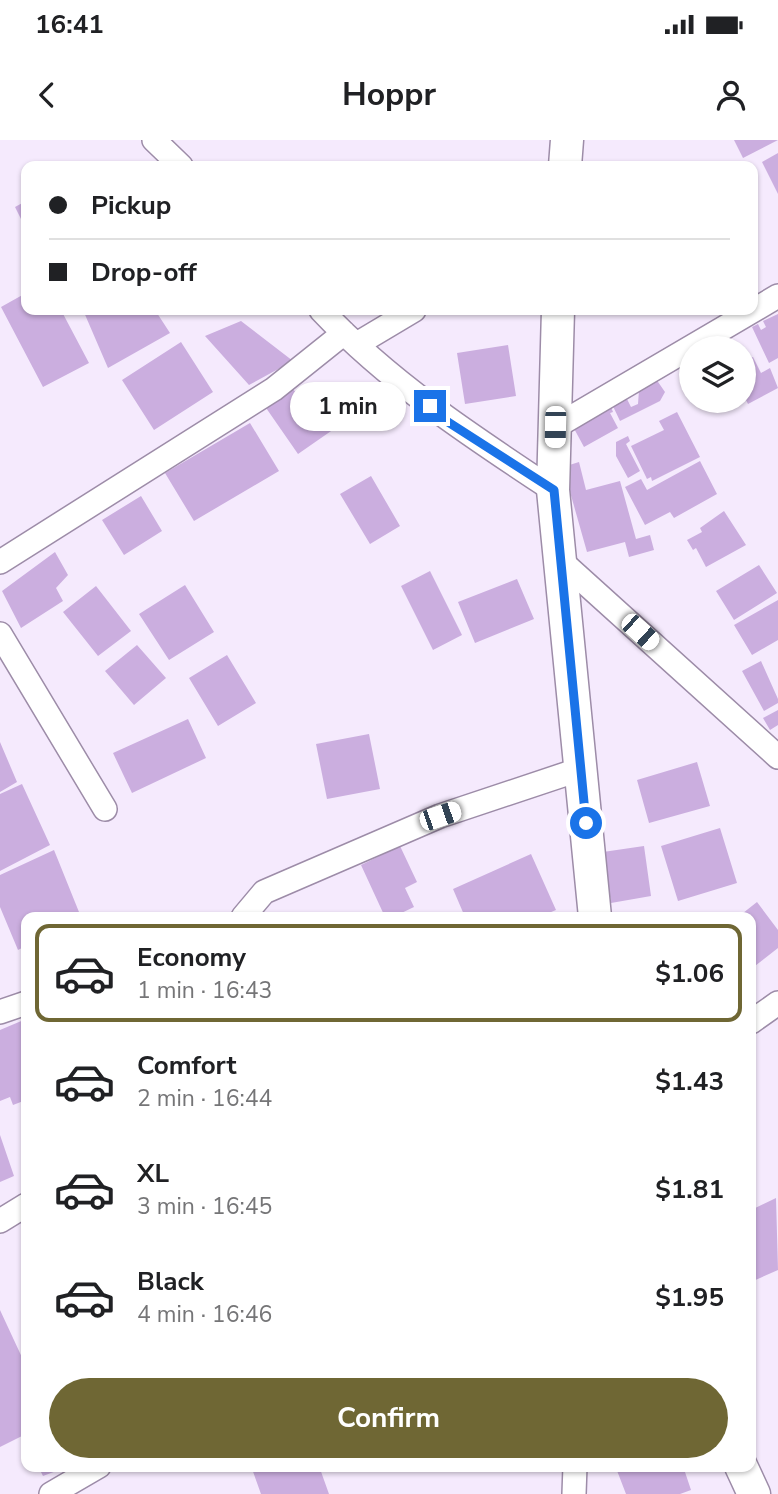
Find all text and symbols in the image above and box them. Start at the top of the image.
text: 16:41 [35,7,104,42]
text: Hoppr [342,73,436,116]
icon: back [28,76,66,114]
icon: person [712,76,750,114]
text: Pickup [91,188,171,223]
text: Drop-off [91,255,197,290]
map controls [679,336,756,413]
button: layers [679,336,756,413]
callout: 1 min [290,382,406,430]
route end [414,390,446,422]
text: 1 min [318,391,378,422]
car [545,406,566,448]
car [618,610,663,654]
car [417,799,464,833]
route start [570,807,602,839]
text: Economy [137,940,246,975]
icon: car [53,942,116,1005]
text: $1.06 [655,956,724,991]
text: 1 min · 16:43 [137,975,272,1006]
text: Comfort [137,1048,237,1083]
icon: car [53,1050,116,1113]
text: $1.43 [655,1064,724,1099]
text: 2 min · 16:44 [137,1083,272,1114]
text: XL [137,1156,169,1191]
icon: car [53,1158,116,1221]
text: $1.81 [655,1172,724,1207]
text: 3 min · 16:45 [137,1191,272,1222]
text: Black [137,1264,204,1299]
icon: car [53,1266,116,1329]
text: $1.95 [655,1280,724,1315]
text: 4 min · 16:46 [137,1299,272,1330]
button: Confirm [49,1378,728,1458]

